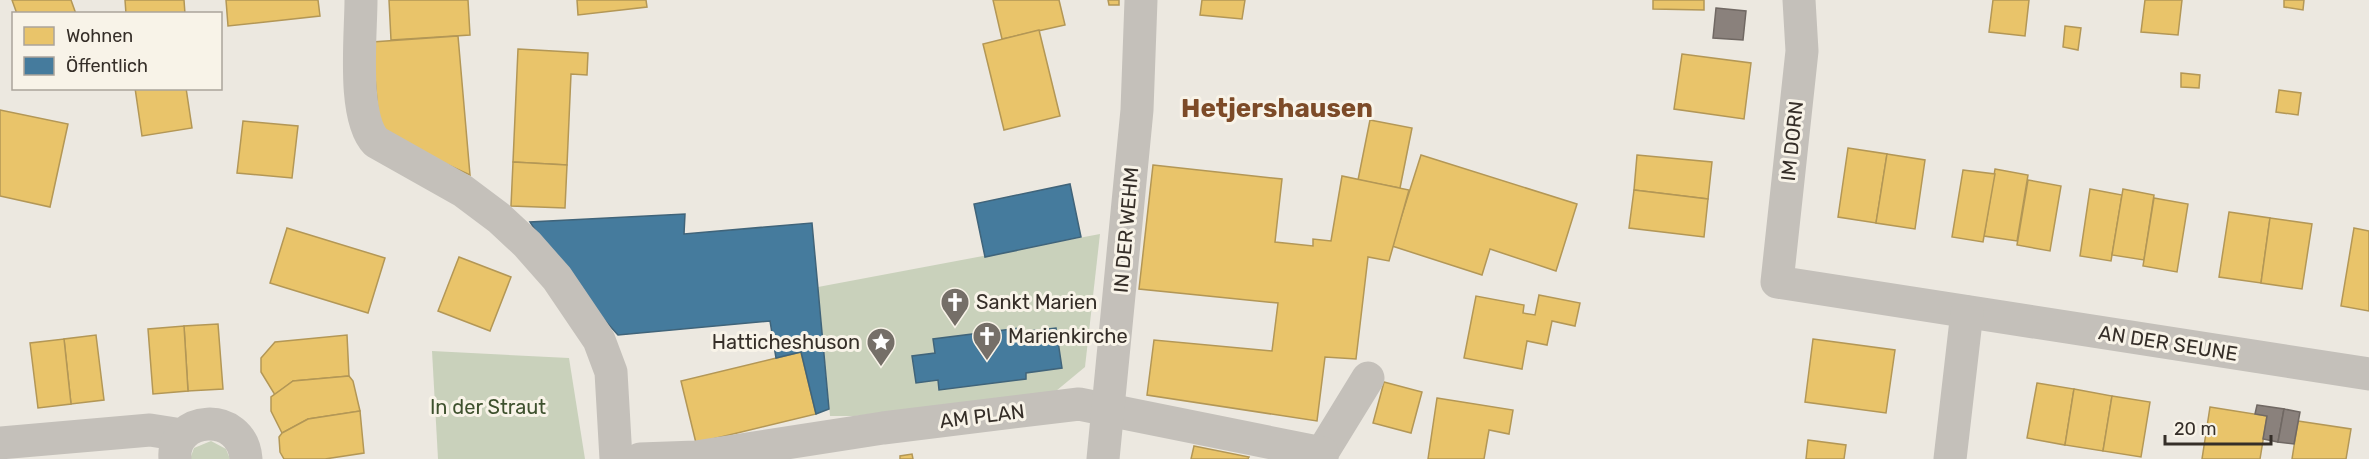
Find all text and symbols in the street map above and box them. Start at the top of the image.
legend [12,12,222,90]
text: Wohnen [66,25,133,47]
text: Öffentlich [66,55,148,77]
district label: Hetjershausen [1181,93,1373,124]
street label: IM DORN [1776,100,1808,182]
street label: IN DER WEHM [1109,166,1143,294]
church icon: Sankt Marien [939,286,971,328]
place label: Sankt Marien [976,290,1097,314]
church icon: Marienkirche [971,320,1003,362]
street label: AN DER SEUNE [2097,320,2239,366]
place label: Marienkirche [1008,324,1128,348]
place icon: Hatticheshuson [865,326,897,368]
place label: Hatticheshuson [712,330,860,354]
park label: In der Straut [430,395,546,419]
street label: AM PLAN [938,399,1026,433]
scale bar [2165,408,2272,446]
text: 20 m [2174,418,2216,440]

